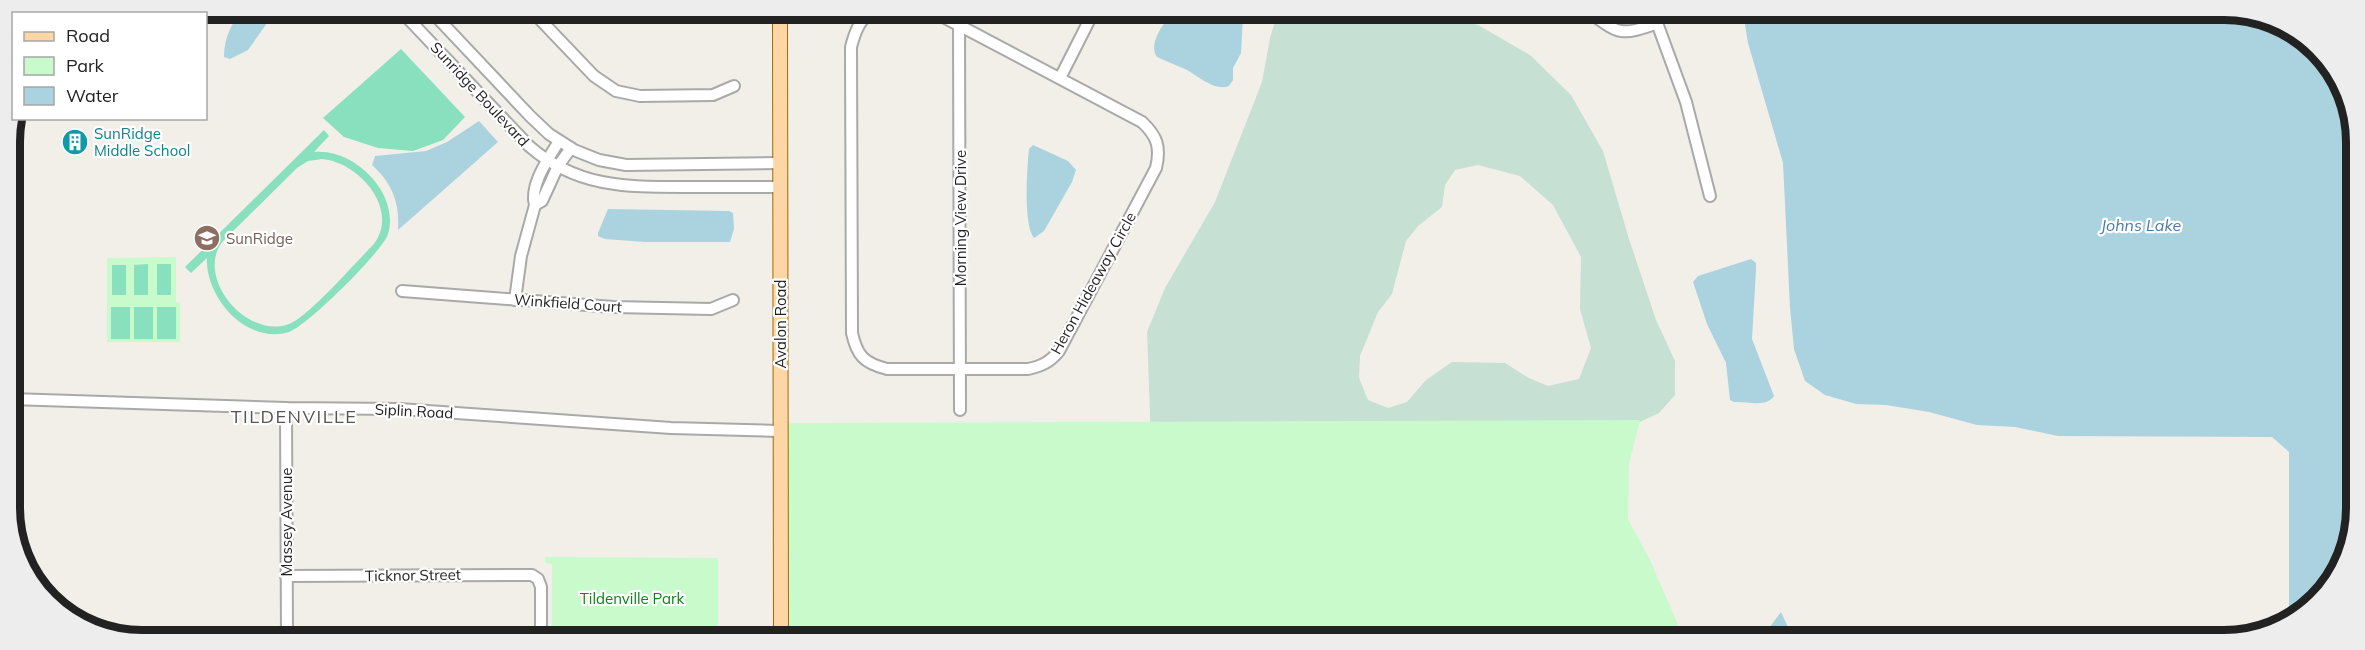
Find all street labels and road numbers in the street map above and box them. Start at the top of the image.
street label: Sunridge Boulevard [427,38,533,150]
street label: Morning View Drive [951,150,970,286]
street label: Heron Hideaway Circle [1046,209,1140,357]
street label: Avalon Road [771,279,790,369]
street label: Winkfield Court [513,290,623,316]
street label: Siplin Road [374,399,454,423]
street label: Massey Avenue [277,468,296,576]
street label: Ticknor Street [365,565,461,585]

